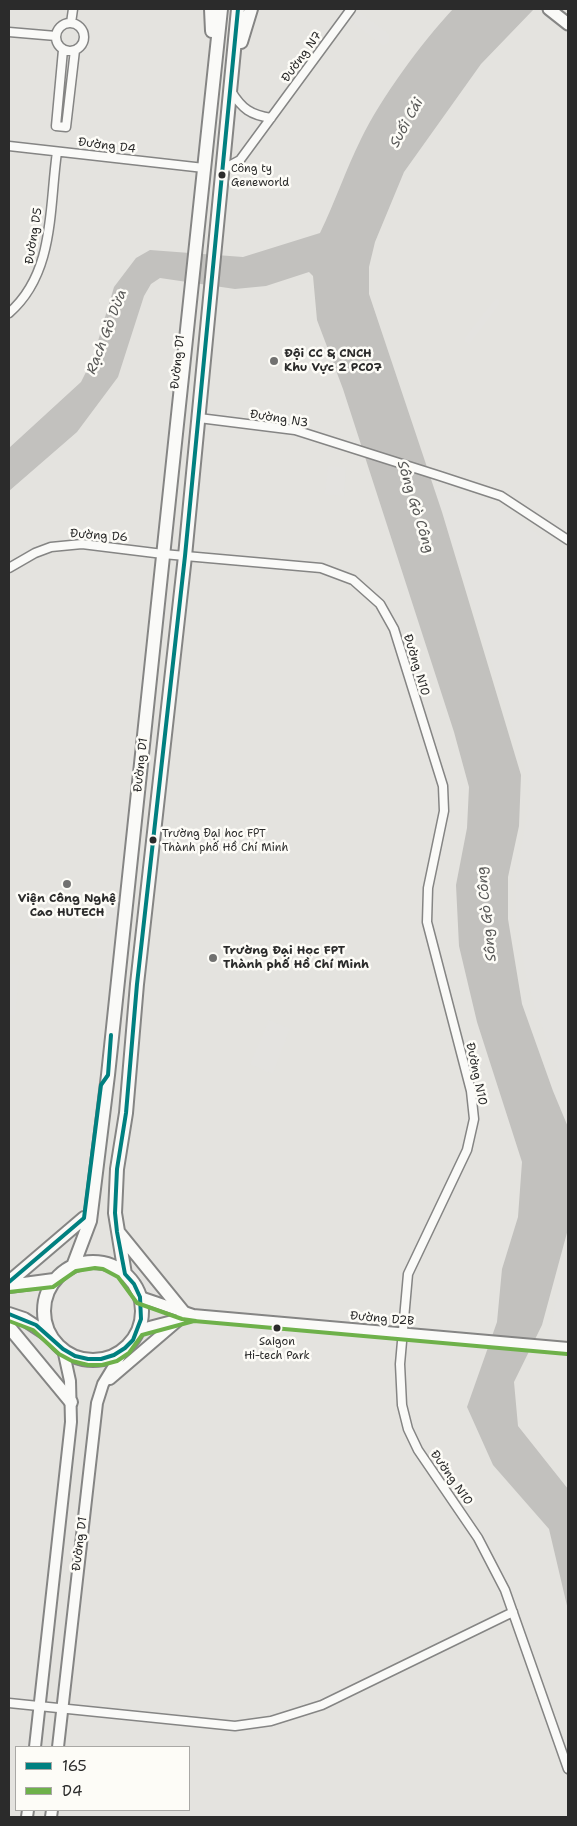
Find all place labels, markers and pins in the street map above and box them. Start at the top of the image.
place label: Công ty Geneworld [231,162,289,188]
marker: Công ty Geneworld [217,170,227,180]
place label: Đội CC & CNCH Khu Vực 2 PC07 [284,347,382,375]
marker: Đội CC & CNCH Khu Vực 2 PC07 [268,355,280,367]
place label: Trường Đại học FPT Thành phố Hồ Chí Minh [162,827,288,853]
marker: Trường Đại học FPT Thành phố Hồ Chí Minh [148,835,158,845]
marker: Viện Công Nghệ Cao HUTECH [61,878,73,890]
place label: Viện Công Nghệ Cao HUTECH [18,892,116,920]
place label: Trường Đại Học FPT Thành phố Hồ Chí Minh [223,944,369,972]
marker: Trường Đại Học FPT Thành phố Hồ Chí Minh [207,952,219,964]
marker: Saigon Hi-tech Park [272,1323,282,1333]
place label: Saigon Hi-tech Park [244,1335,310,1361]

